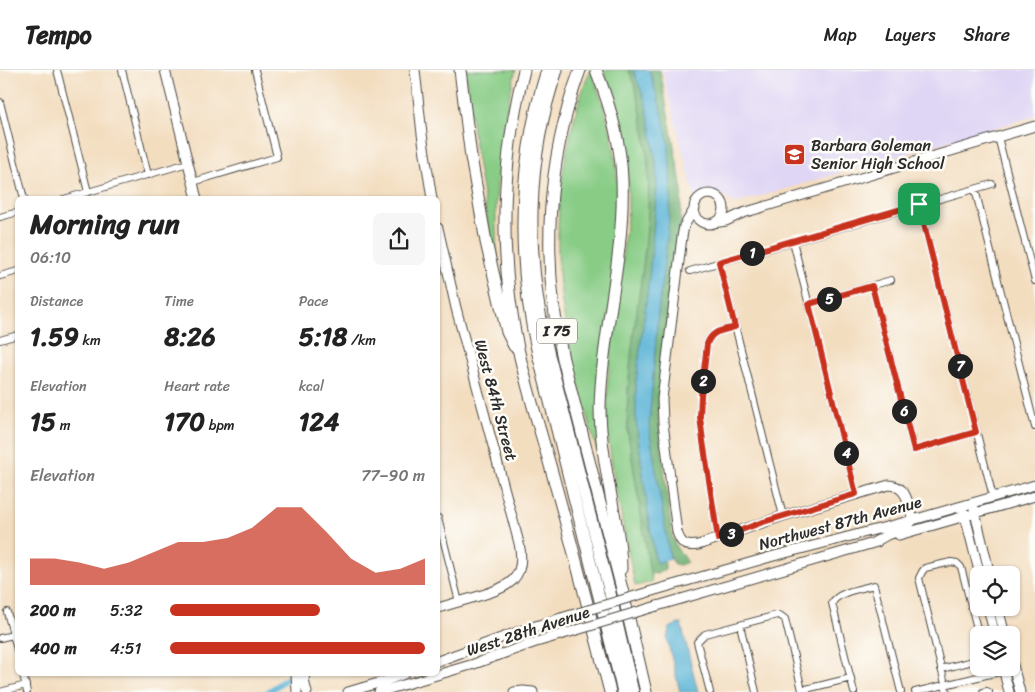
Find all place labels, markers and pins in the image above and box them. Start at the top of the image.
place label: Barbara Goleman Senior High School [811,131,945,178]
school or university icon: Barbara Goleman Senior High School [783,142,807,166]
pin [898,183,940,225]
pin: 1 [740,240,764,266]
pin: 5 [816,286,842,312]
pin: 7 [948,354,972,378]
pin: 2 [690,368,716,394]
pin: 6 [892,398,916,424]
pin: 4 [834,440,858,466]
pin: 3 [718,522,744,546]

